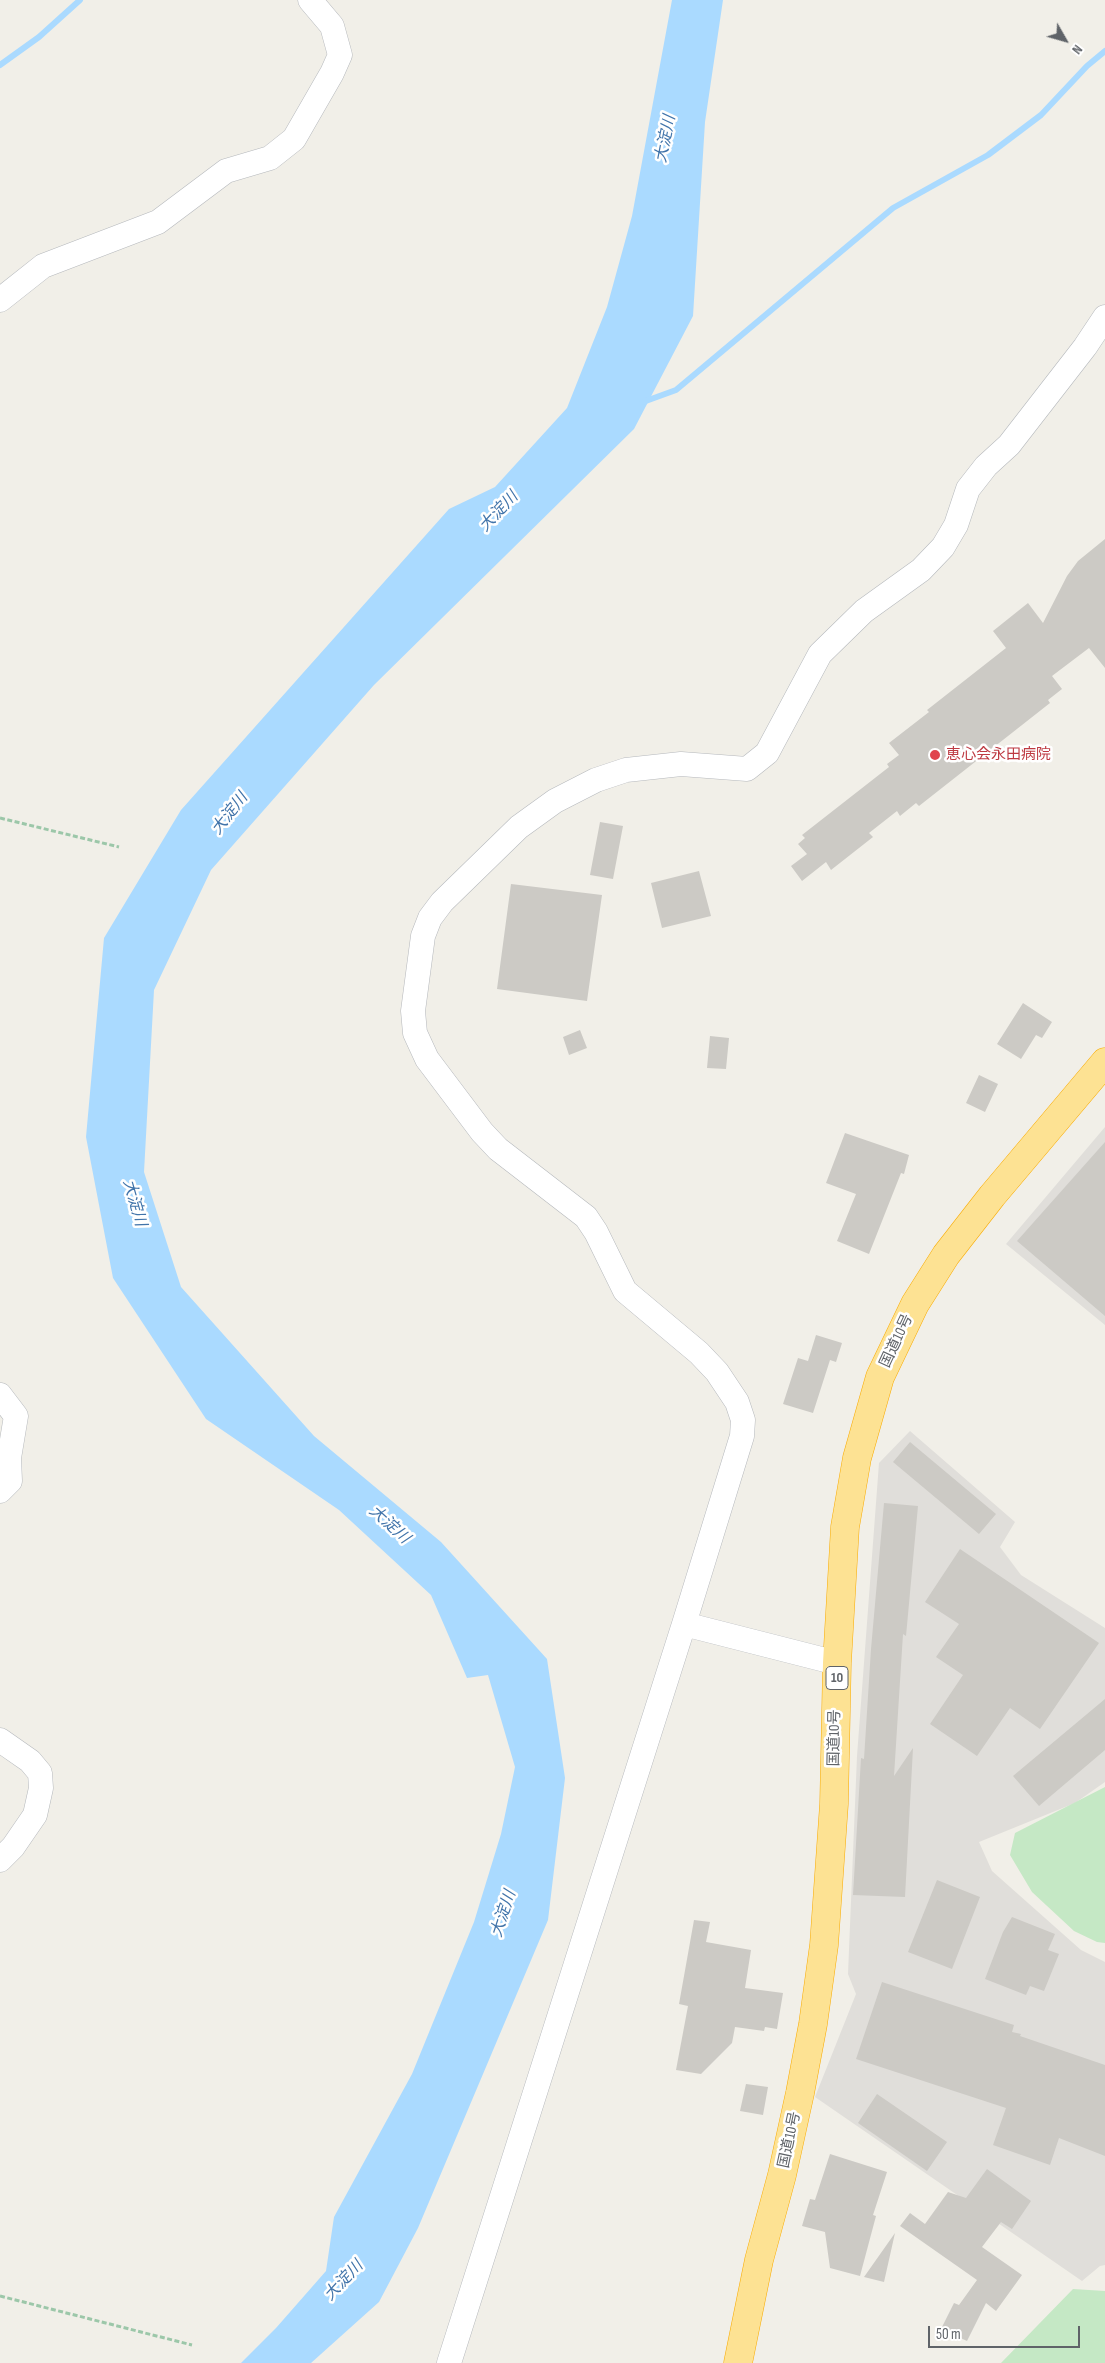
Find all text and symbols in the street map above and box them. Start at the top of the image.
north arrow [1040,15,1090,65]
text: N [1068,41,1086,58]
water label: 大淀川 [652,114,680,164]
water label: 大淀川 [476,488,522,536]
place label: 恵心会永田病院 [946,746,1051,764]
marker: 恵心会永田病院 [928,748,942,762]
water label: 大淀川 [208,789,252,839]
water label: 大淀川 [118,1177,150,1229]
street label: 国道10号 [877,1311,917,1371]
water label: 大淀川 [365,1502,413,1548]
road number: 10 [826,1666,848,1690]
street label: 国道10号 [826,1709,844,1767]
water label: 大淀川 [487,1888,521,1940]
street label: 国道10号 [775,2110,805,2170]
water label: 大淀川 [321,2257,367,2305]
scale bar [930,2316,1082,2348]
text: 50 m [936,2325,961,2344]

